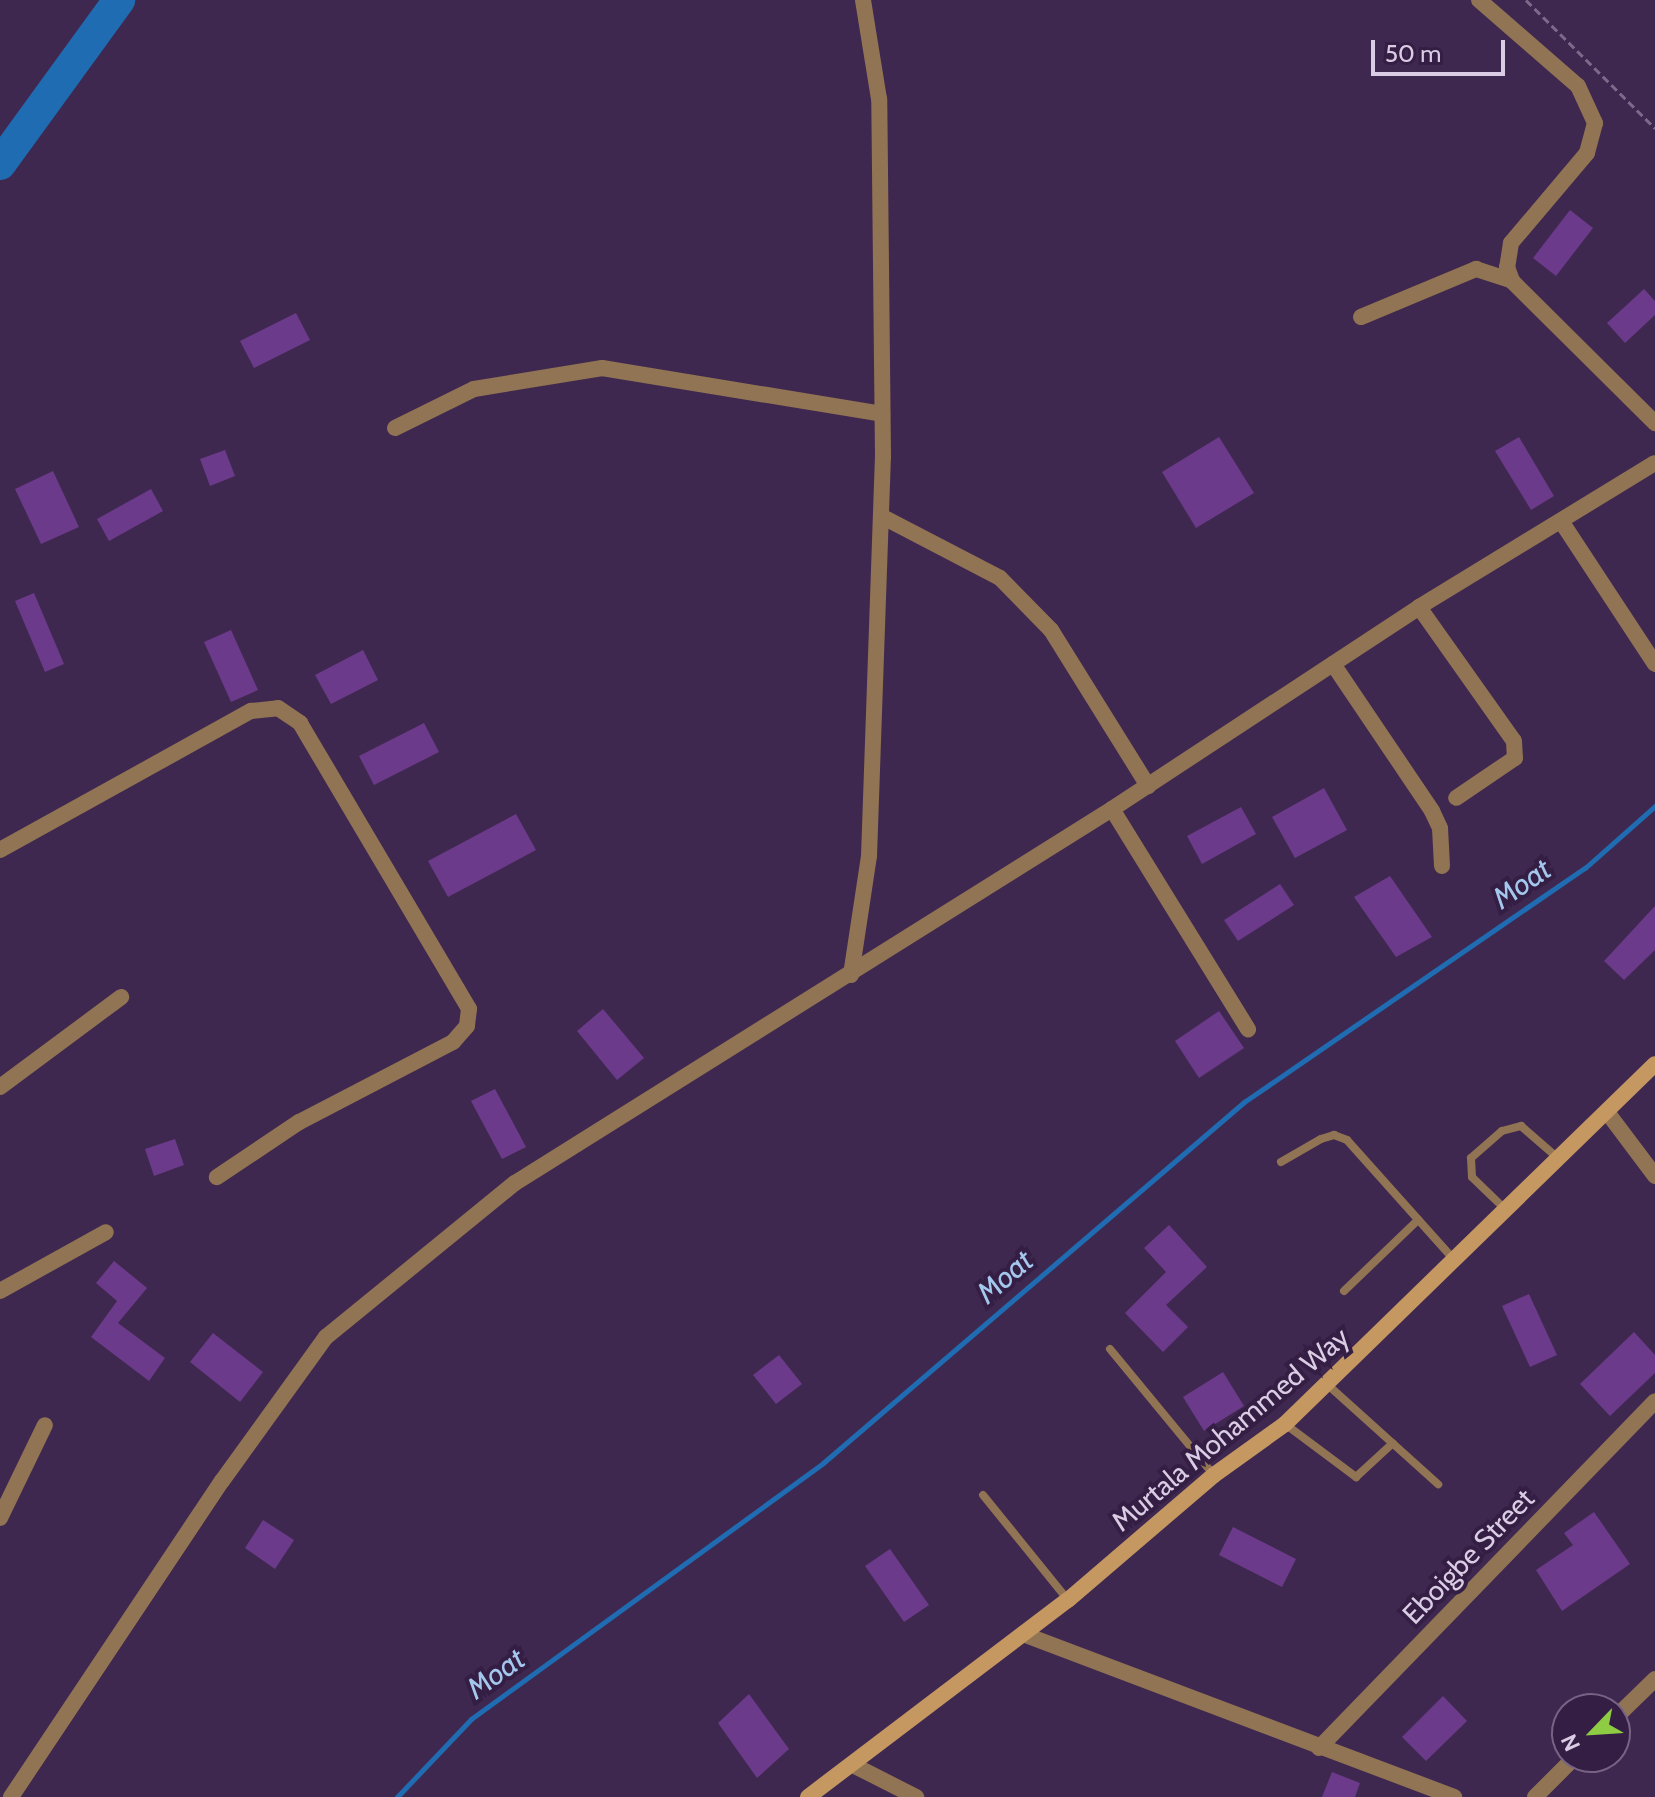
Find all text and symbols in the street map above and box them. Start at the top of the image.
scale bar [1375,24,1509,74]
text: 50 m [1385,39,1441,68]
water label: Moat [1486,851,1558,917]
water label: Moat [969,1243,1041,1311]
street label: Murtala Mohammed Way [1105,1320,1355,1538]
street label: Eboigbe Street [1395,1482,1541,1630]
water label: Moat [460,1641,532,1707]
north arrow [1551,1693,1631,1773]
text: N [1555,1730,1586,1755]

